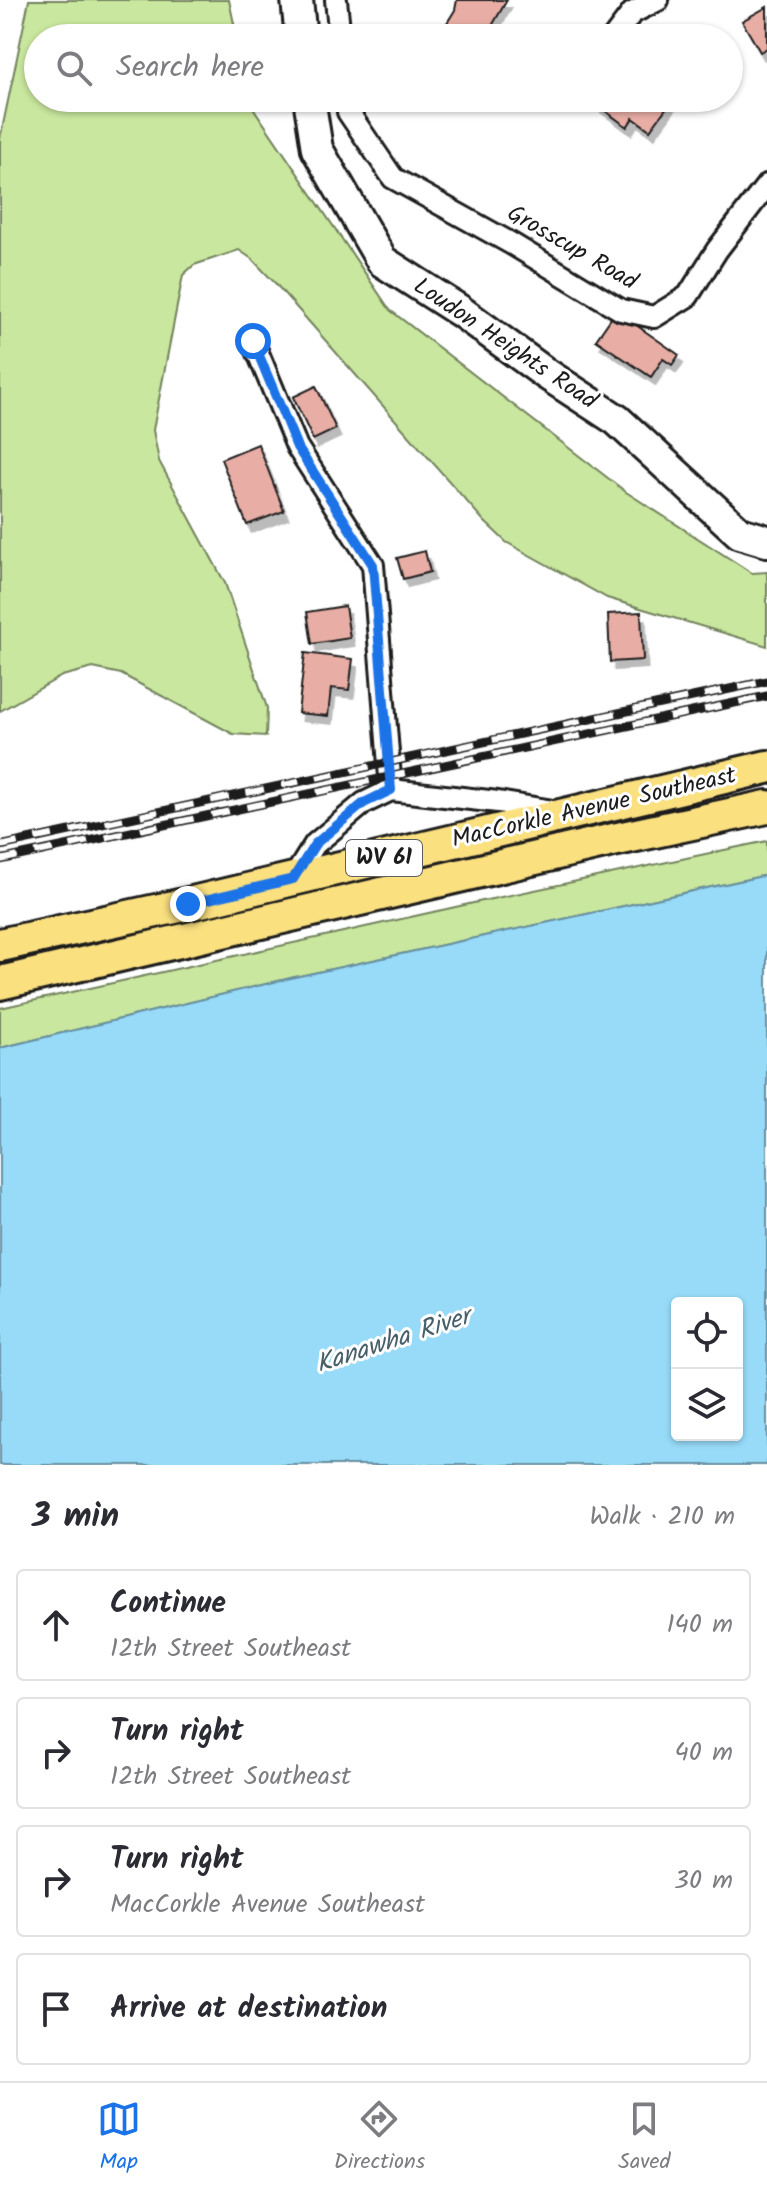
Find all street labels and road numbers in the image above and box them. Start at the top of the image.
street label: Grosscup Road [499,195,646,302]
street label: Loudon Heights Road [405,268,606,421]
street label: MacCorkle Avenue Southeast [448,756,741,860]
road number: WV 61 [346,840,422,876]

